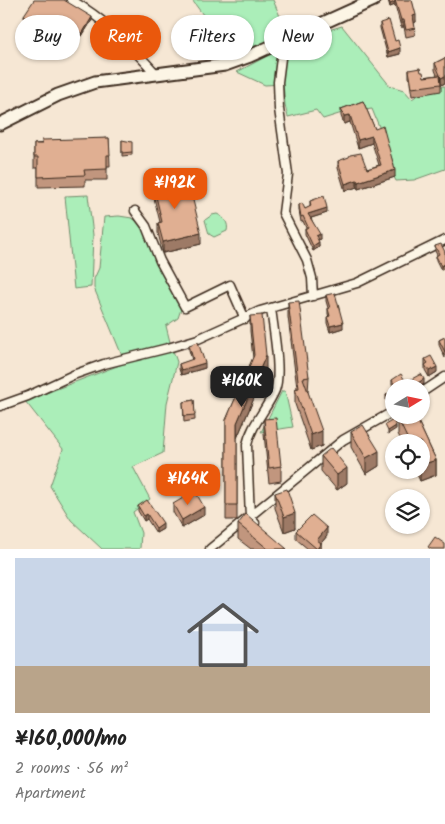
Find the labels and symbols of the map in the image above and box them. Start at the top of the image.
pin: ¥192K [140,168,210,210]
pin: ¥160K [207,366,277,408]
north arrow [385,379,430,424]
pin: ¥164K [153,464,223,506]

